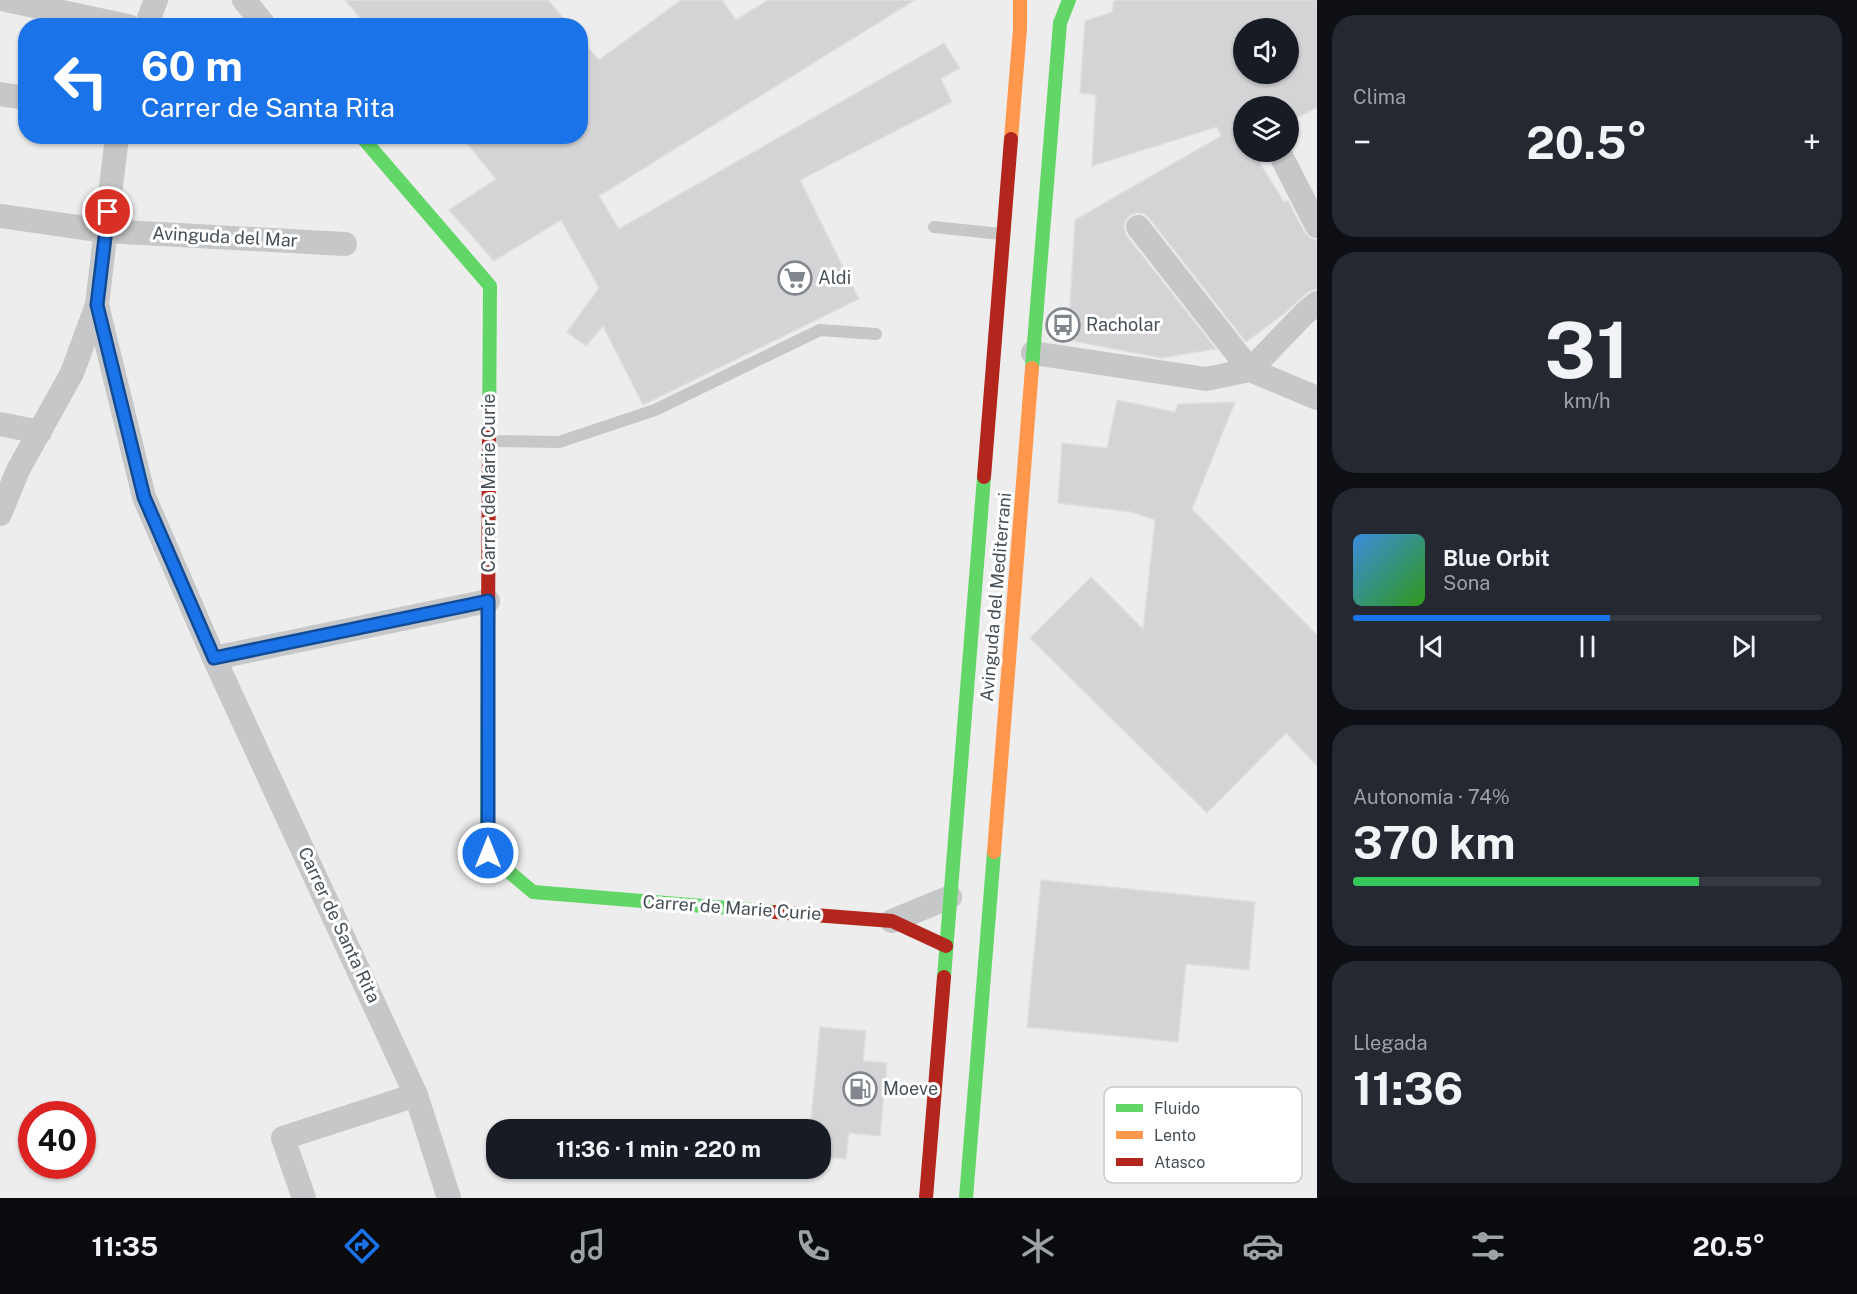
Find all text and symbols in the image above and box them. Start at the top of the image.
map controls [1233,18,1299,162]
button: sound [1233,18,1299,84]
text: 60 m [141,41,243,90]
icon: left [42,42,120,120]
text: Clima [1353,85,1406,109]
text: Carrer de Santa Rita [141,91,395,123]
button: layers [1233,96,1299,162]
text: 20.5° [1526,116,1648,169]
text: − [1353,123,1371,161]
text: + [1803,123,1821,161]
pin [82,186,133,237]
icon: arrive [91,195,124,228]
street label: Avinguda del Mar [152,222,298,251]
supermarket icon: Aldi [777,260,813,296]
place label: Aldi [818,267,851,288]
text: 31 [1544,304,1630,396]
bus stop icon: Racholar [1045,307,1081,343]
place label: Racholar [1086,314,1161,335]
text: km/h [1563,389,1611,413]
street label: Carrer de Marie Curie [478,393,499,573]
street label: Avinguda del Mediterrani [976,492,1015,702]
text: Blue Orbit [1443,545,1550,571]
text: Sona [1443,571,1490,595]
icon: previous [1415,630,1448,663]
icon: pause [1571,630,1604,663]
icon: next [1727,630,1760,663]
text: Autonomía · 74% [1353,785,1510,809]
text: 370 km [1353,816,1515,869]
position arrow [456,821,520,885]
street label: Carrer de Santa Rita [294,844,385,1006]
street label: Carrer de Marie Curie [642,891,822,924]
text: Llegada [1353,1031,1428,1055]
text: 11:36 [1353,1062,1463,1115]
fuel station icon: Moeve [842,1071,878,1107]
place label: Moeve [883,1078,938,1099]
legend [1104,1087,1302,1183]
text: Fluido [1154,1099,1200,1118]
speed limit sign: 40 [18,1101,96,1179]
text: Lento [1154,1126,1196,1145]
text: 11:36 · 1 min · 220 m [556,1136,761,1162]
text: Atasco [1154,1153,1205,1172]
icon: directions [341,1225,383,1267]
icon: music [567,1225,609,1267]
icon: phone [792,1225,834,1267]
icon: climate [1017,1225,1059,1267]
icon: car [1242,1225,1284,1267]
icon: filters [1467,1225,1509,1267]
text: 11:35 [92,1230,158,1262]
text: 20.5° [1692,1230,1765,1262]

